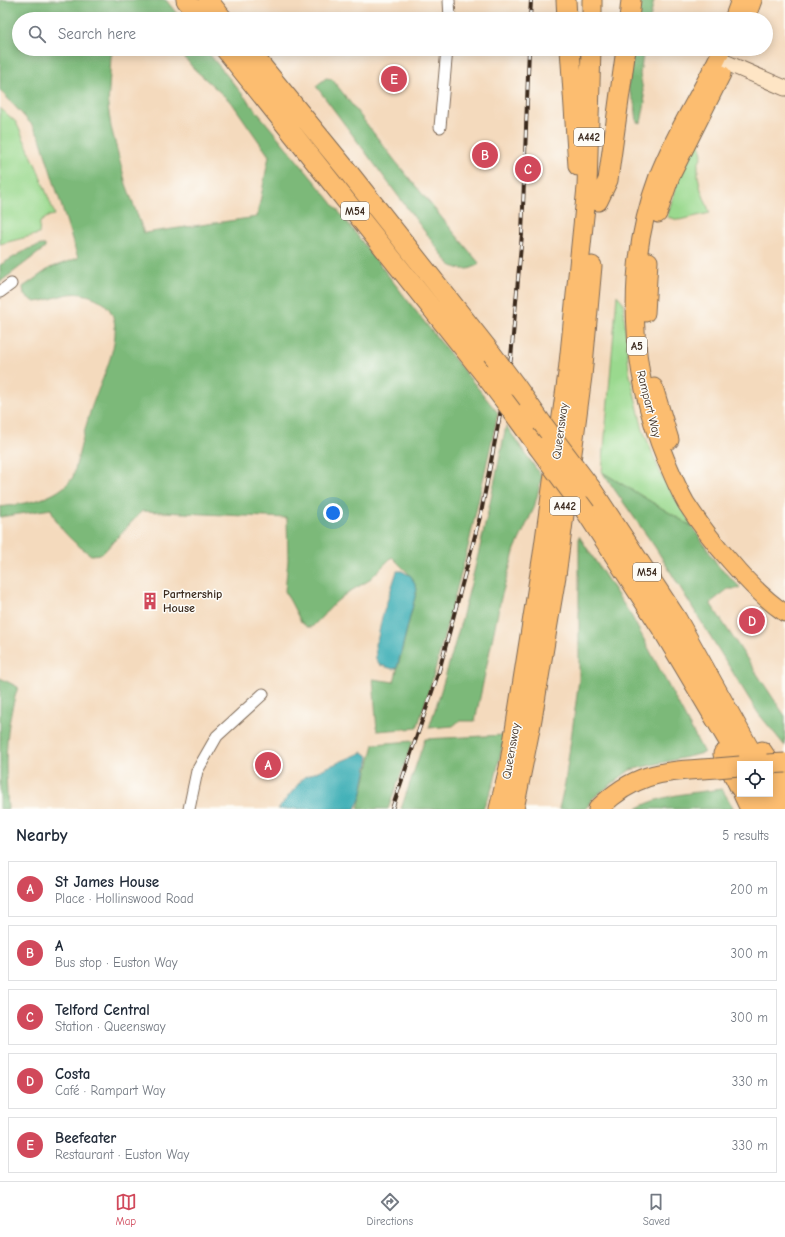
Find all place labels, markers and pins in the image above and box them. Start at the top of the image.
pin: E [381,64,407,94]
pin: B [472,140,498,170]
pin: C [515,154,541,184]
place label: Partnership House [163,587,222,615]
building icon: Partnership House [140,591,160,611]
pin: D [739,606,765,636]
pin: A [255,750,281,780]

